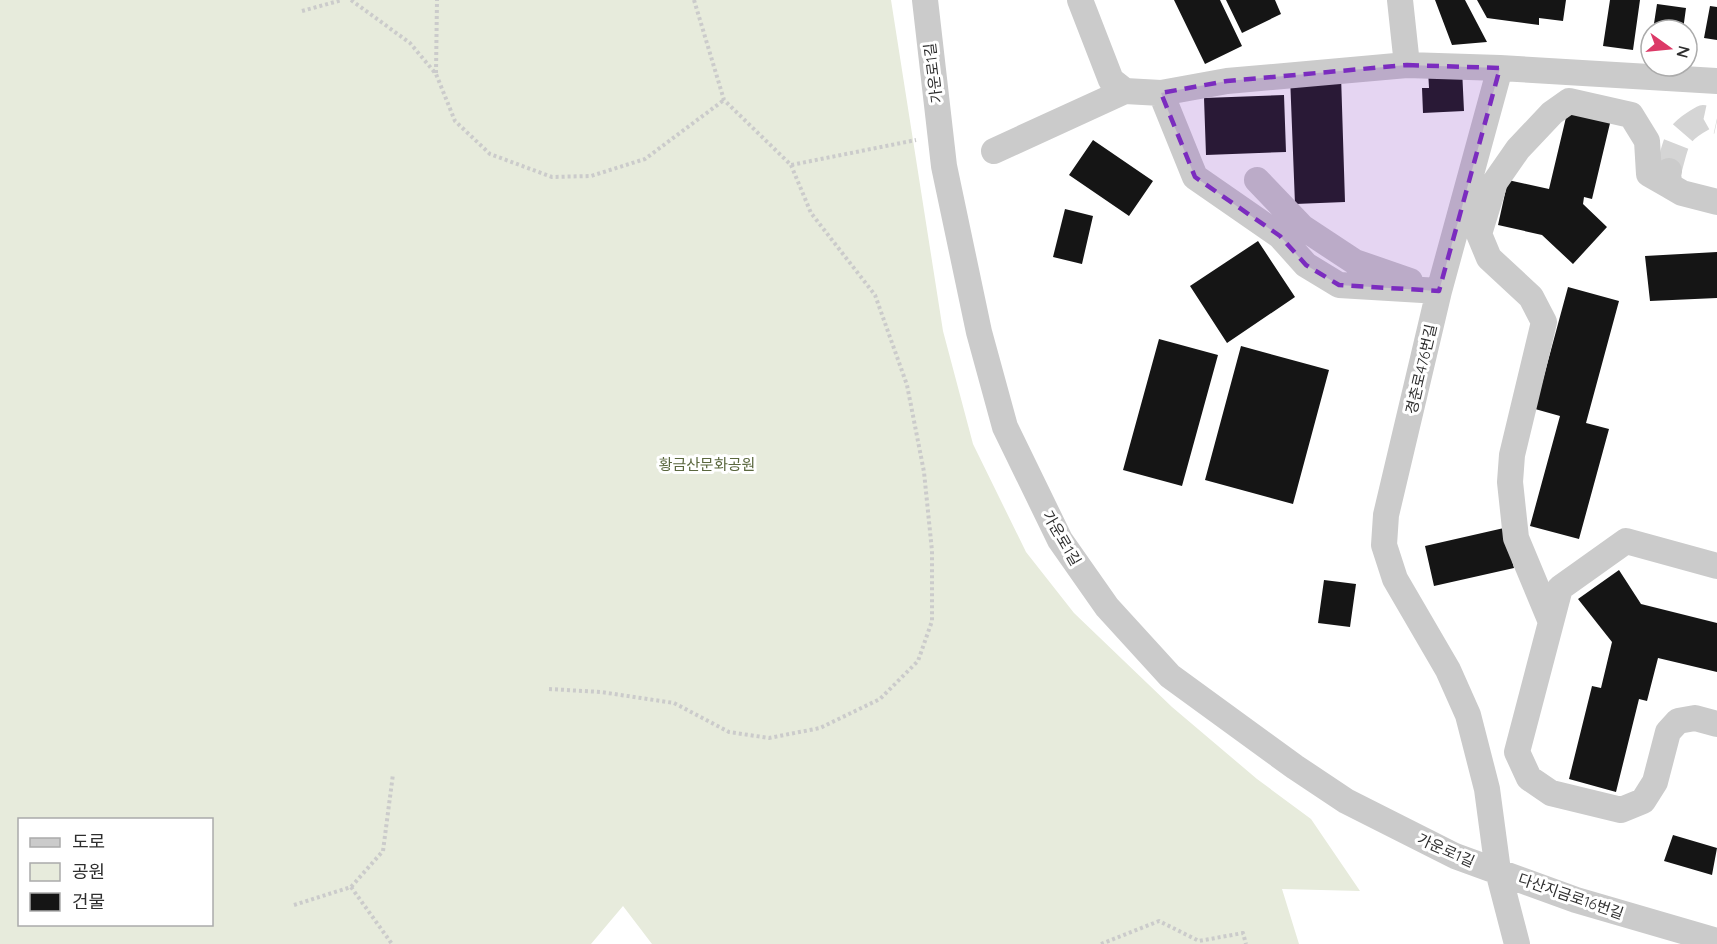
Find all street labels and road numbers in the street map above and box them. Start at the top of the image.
street label: 가운로1길 [920,42,946,104]
street label: 경춘로476번길 [1401,322,1441,416]
street label: 가운로1길 [1039,507,1085,569]
street label: 가운로1길 [1414,829,1478,871]
street label: 다산지금로16번길 [1516,869,1626,923]

